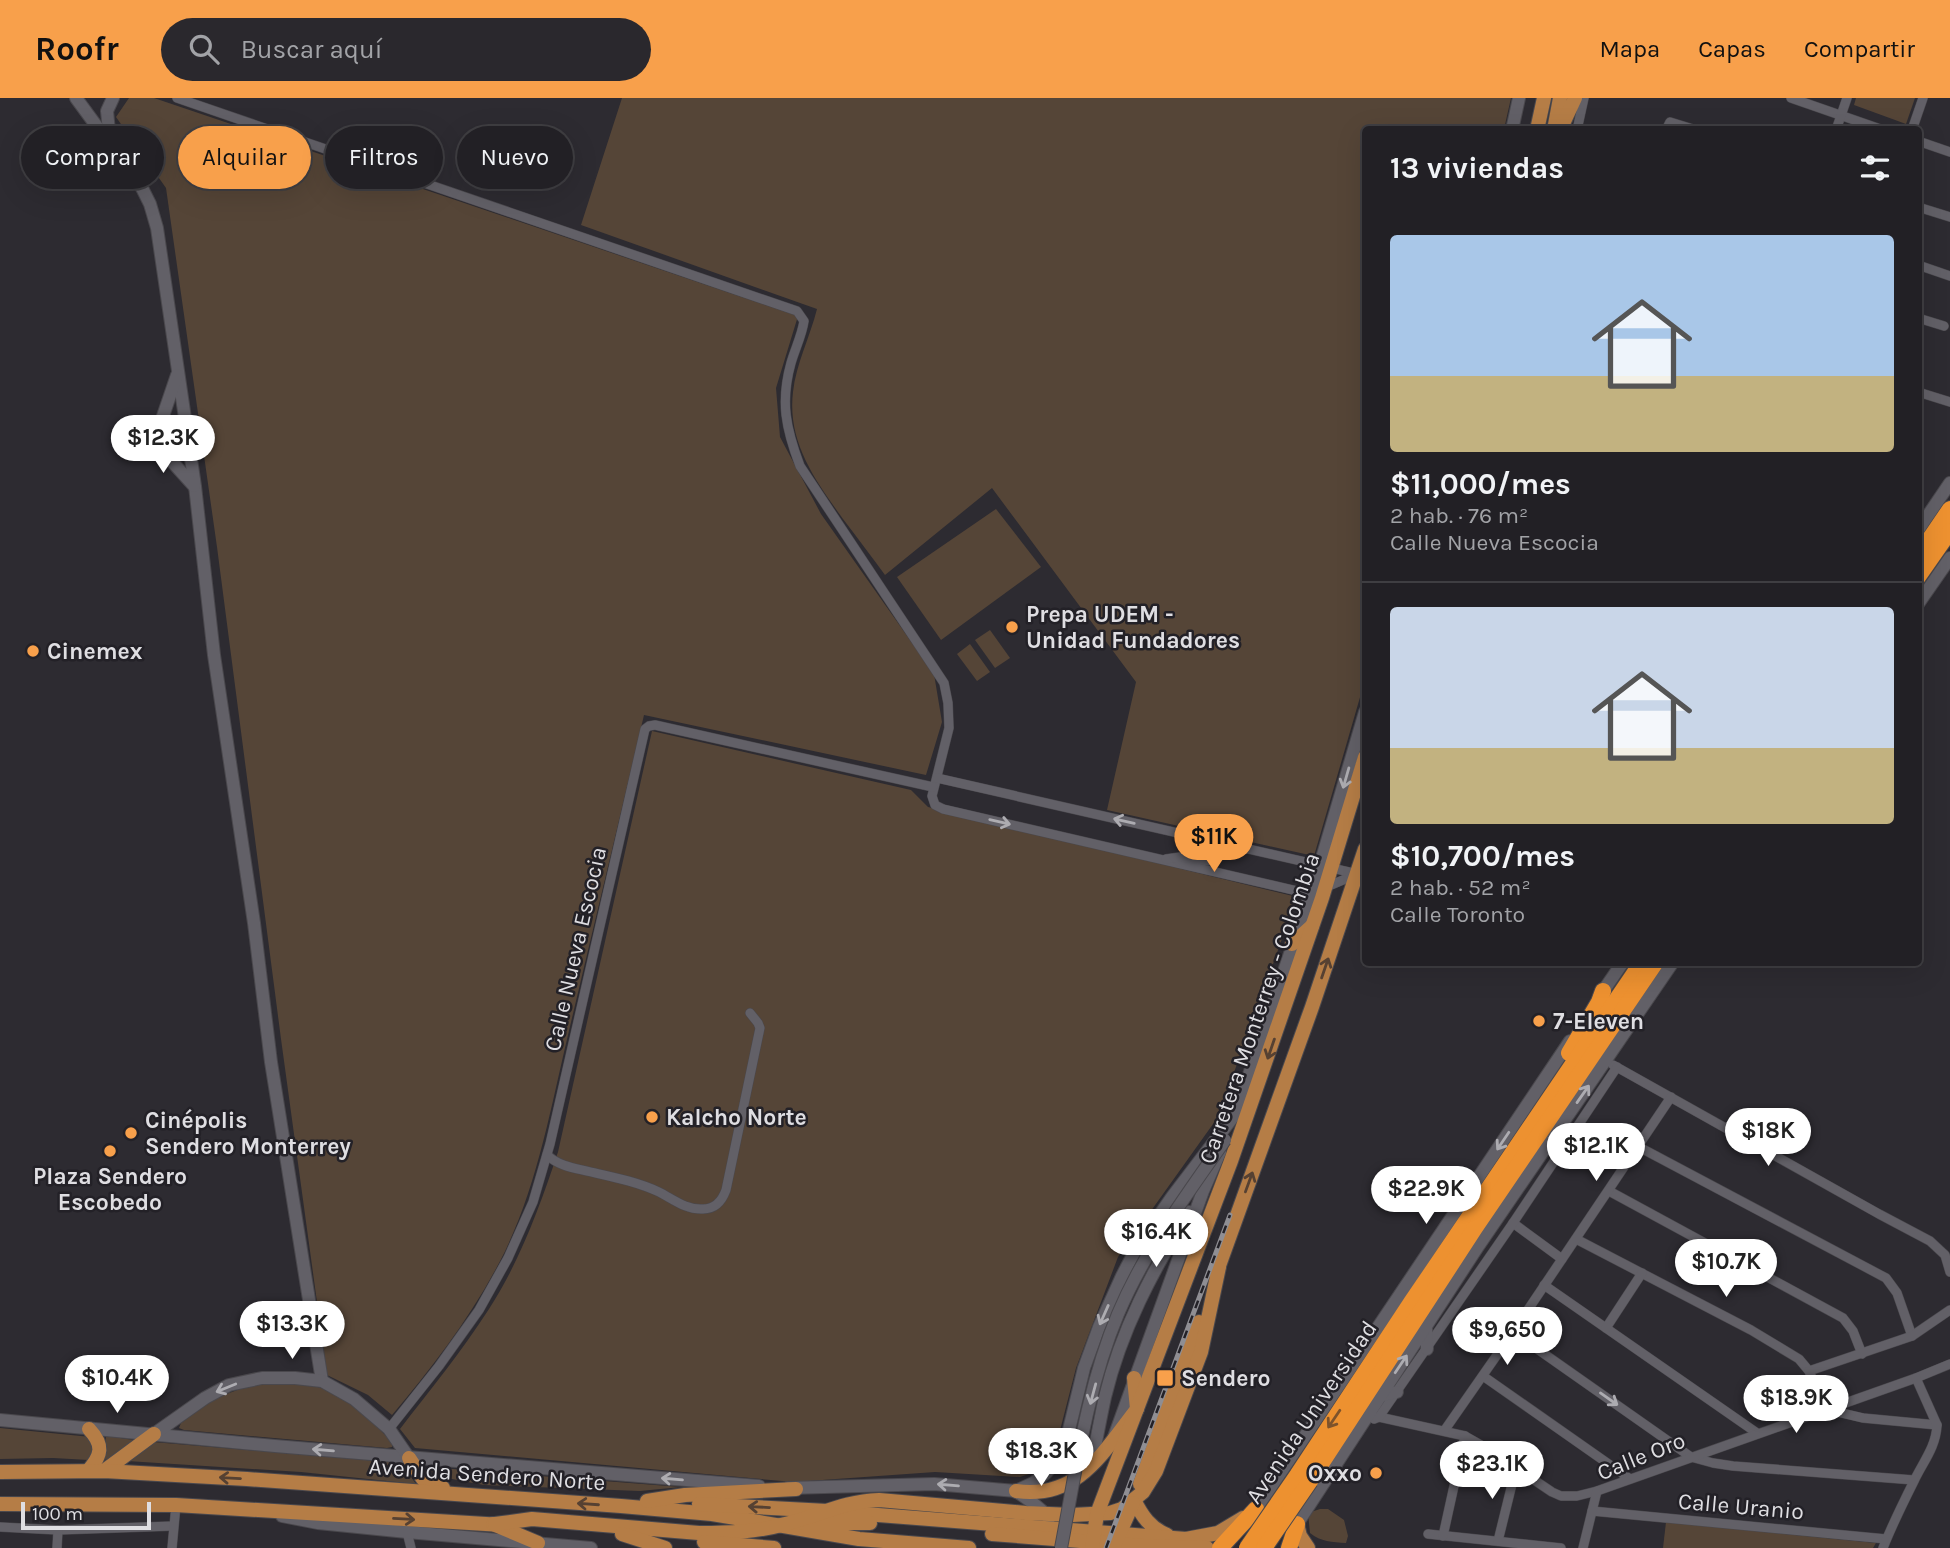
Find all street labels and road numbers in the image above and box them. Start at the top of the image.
street label: Calle Nueva Escocia [539,844,612,1054]
street label: Carretera Monterrey - Colombia [1193,849,1325,1167]
street label: Avenida Universidad [1240,1316,1383,1509]
street label: Calle Oro [1593,1427,1689,1486]
street label: Avenida Sendero Norte [368,1453,606,1496]
street label: Calle Uranio [1677,1488,1805,1525]

